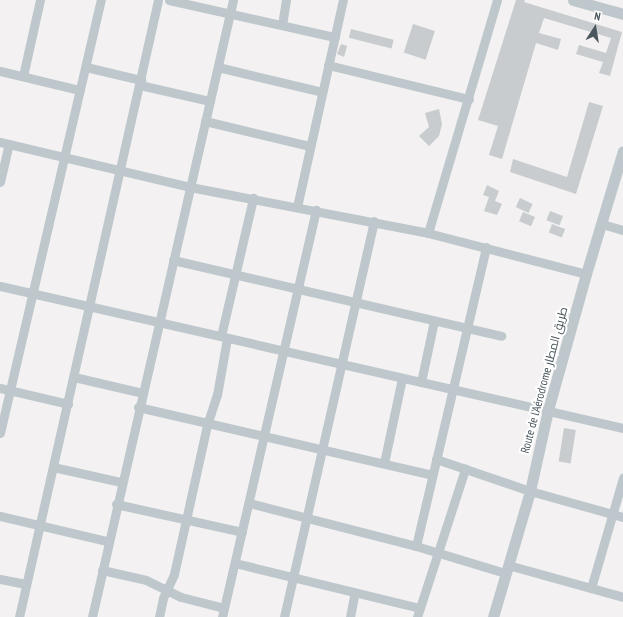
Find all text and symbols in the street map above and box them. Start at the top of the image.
north arrow [575,8,615,48]
text: N [593,9,602,24]
street label: Route de l'Aérodrome طريق المطار [517,305,571,455]

